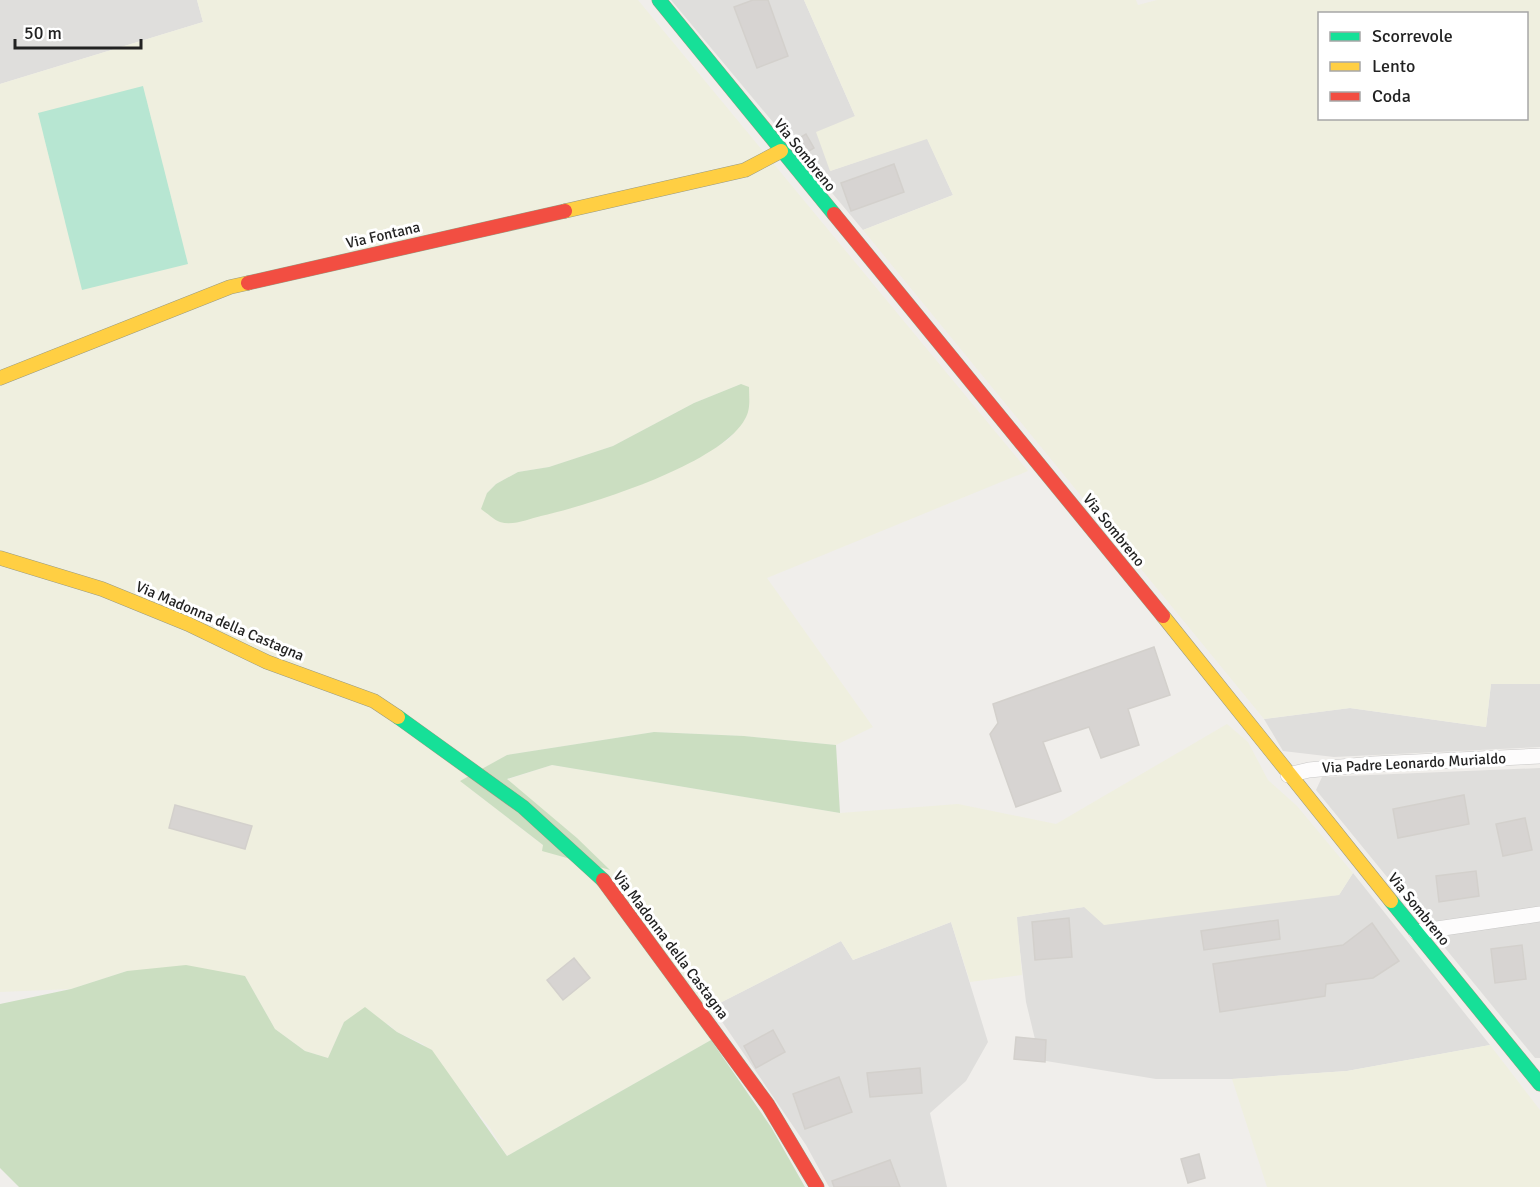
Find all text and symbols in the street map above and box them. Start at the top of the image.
scale bar [15,12,141,50]
legend [1318,12,1528,120]
text: 50 m [24,22,62,44]
text: Scorrevole [1372,25,1453,47]
text: Lento [1372,55,1415,77]
text: Coda [1372,85,1411,107]
street label: Via Sombreno [770,115,840,195]
street label: Via Fontana [344,218,422,252]
street label: Via Sombreno [1079,490,1149,570]
street label: Via Madonna della Castagna [133,577,307,665]
street label: Via Padre Leonardo Murialdo [1322,749,1507,777]
street label: Via Madonna della Castagna [609,867,733,1023]
street label: Via Sombreno [1384,869,1454,949]

